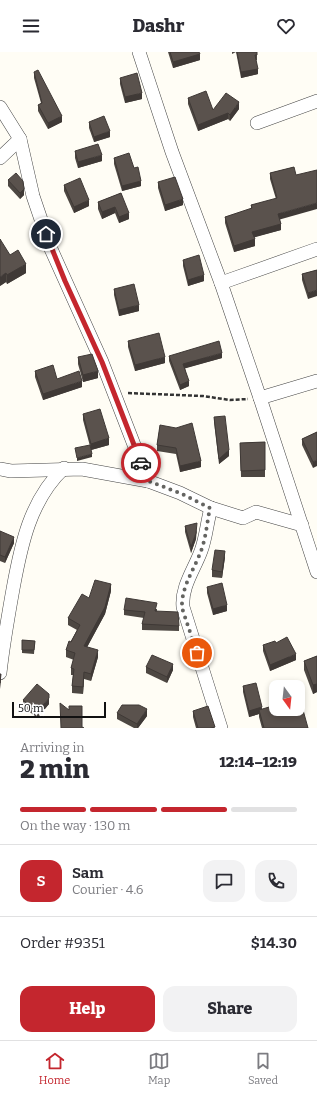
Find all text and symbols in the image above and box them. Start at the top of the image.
icon: menu [20,15,42,37]
text: Dashr [133,15,184,37]
icon: heart [275,15,297,37]
pin [29,217,63,251]
icon: home [35,223,57,245]
courier [121,443,161,483]
icon: car [130,452,152,474]
pin [180,636,214,670]
icon: bag [186,642,208,664]
north arrow [269,680,305,716]
map controls [269,680,305,716]
scale bar [12,700,106,719]
text: 50 m [18,702,44,715]
text: Arriving in [20,740,85,755]
text: 12:14–12:19 [219,753,297,771]
text: 2 min [20,754,90,785]
text: On the way · 130 m [20,818,130,833]
button: chat [203,860,245,902]
button: phone [255,860,297,902]
text: Sam [72,864,104,882]
text: S [36,872,46,890]
text: Courier · 4.6 [72,882,144,897]
text: Order #9351 [20,934,105,952]
text: $14.30 [251,934,297,952]
button: Help [20,986,155,1032]
button: Share [163,986,297,1032]
tab: Home [39,1050,70,1087]
tab: Map [148,1050,170,1087]
tab: Saved [248,1050,278,1087]

